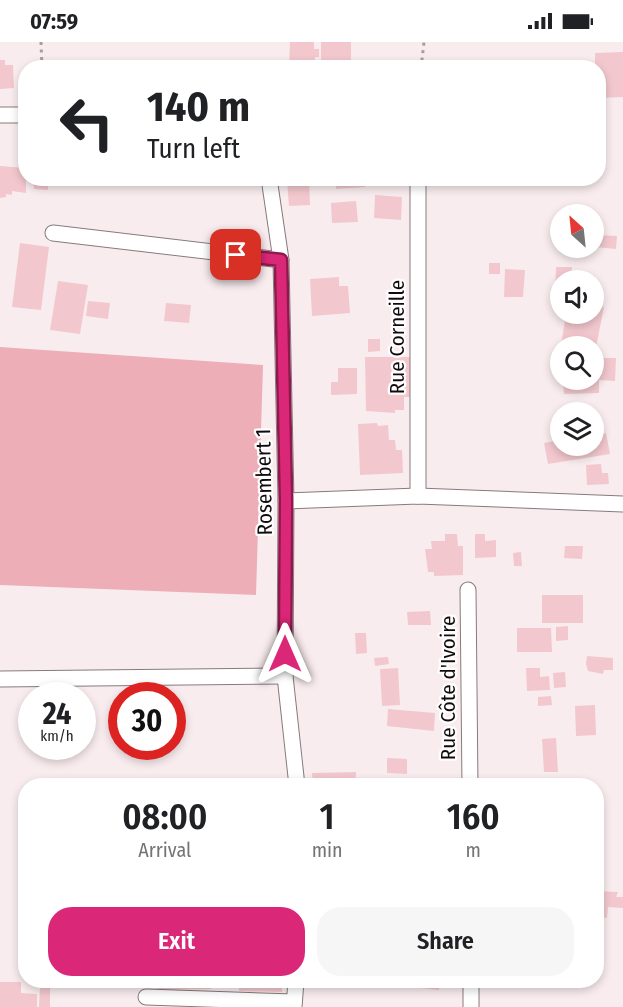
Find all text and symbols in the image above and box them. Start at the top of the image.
text: 07:59 [30,8,78,35]
text: 140 m [147,82,250,132]
icon: left [48,84,126,162]
text: Turn left [147,133,240,165]
north arrow [550,204,604,258]
map controls [550,204,604,456]
pin [210,229,261,280]
icon: arrive [219,238,252,271]
button: sound [550,270,604,324]
street label: Rue Corneille [384,280,410,394]
button: search [550,336,604,390]
button: layers [550,402,604,456]
street label: Rosembert 1 [250,429,278,535]
street label: Rue Côte d'Ivoire [435,616,461,760]
position arrow [253,622,317,686]
speed limit sign: 30 [108,682,186,760]
text: 24 [43,696,71,732]
text: km/h [40,727,74,745]
text: 08:00 [122,795,207,839]
text: 1 [320,795,335,839]
text: 160 [447,795,500,839]
text: Arrival [138,838,191,862]
text: min [312,838,343,862]
text: m [466,838,481,862]
button: Exit [48,907,305,976]
button: Share [317,907,574,976]

